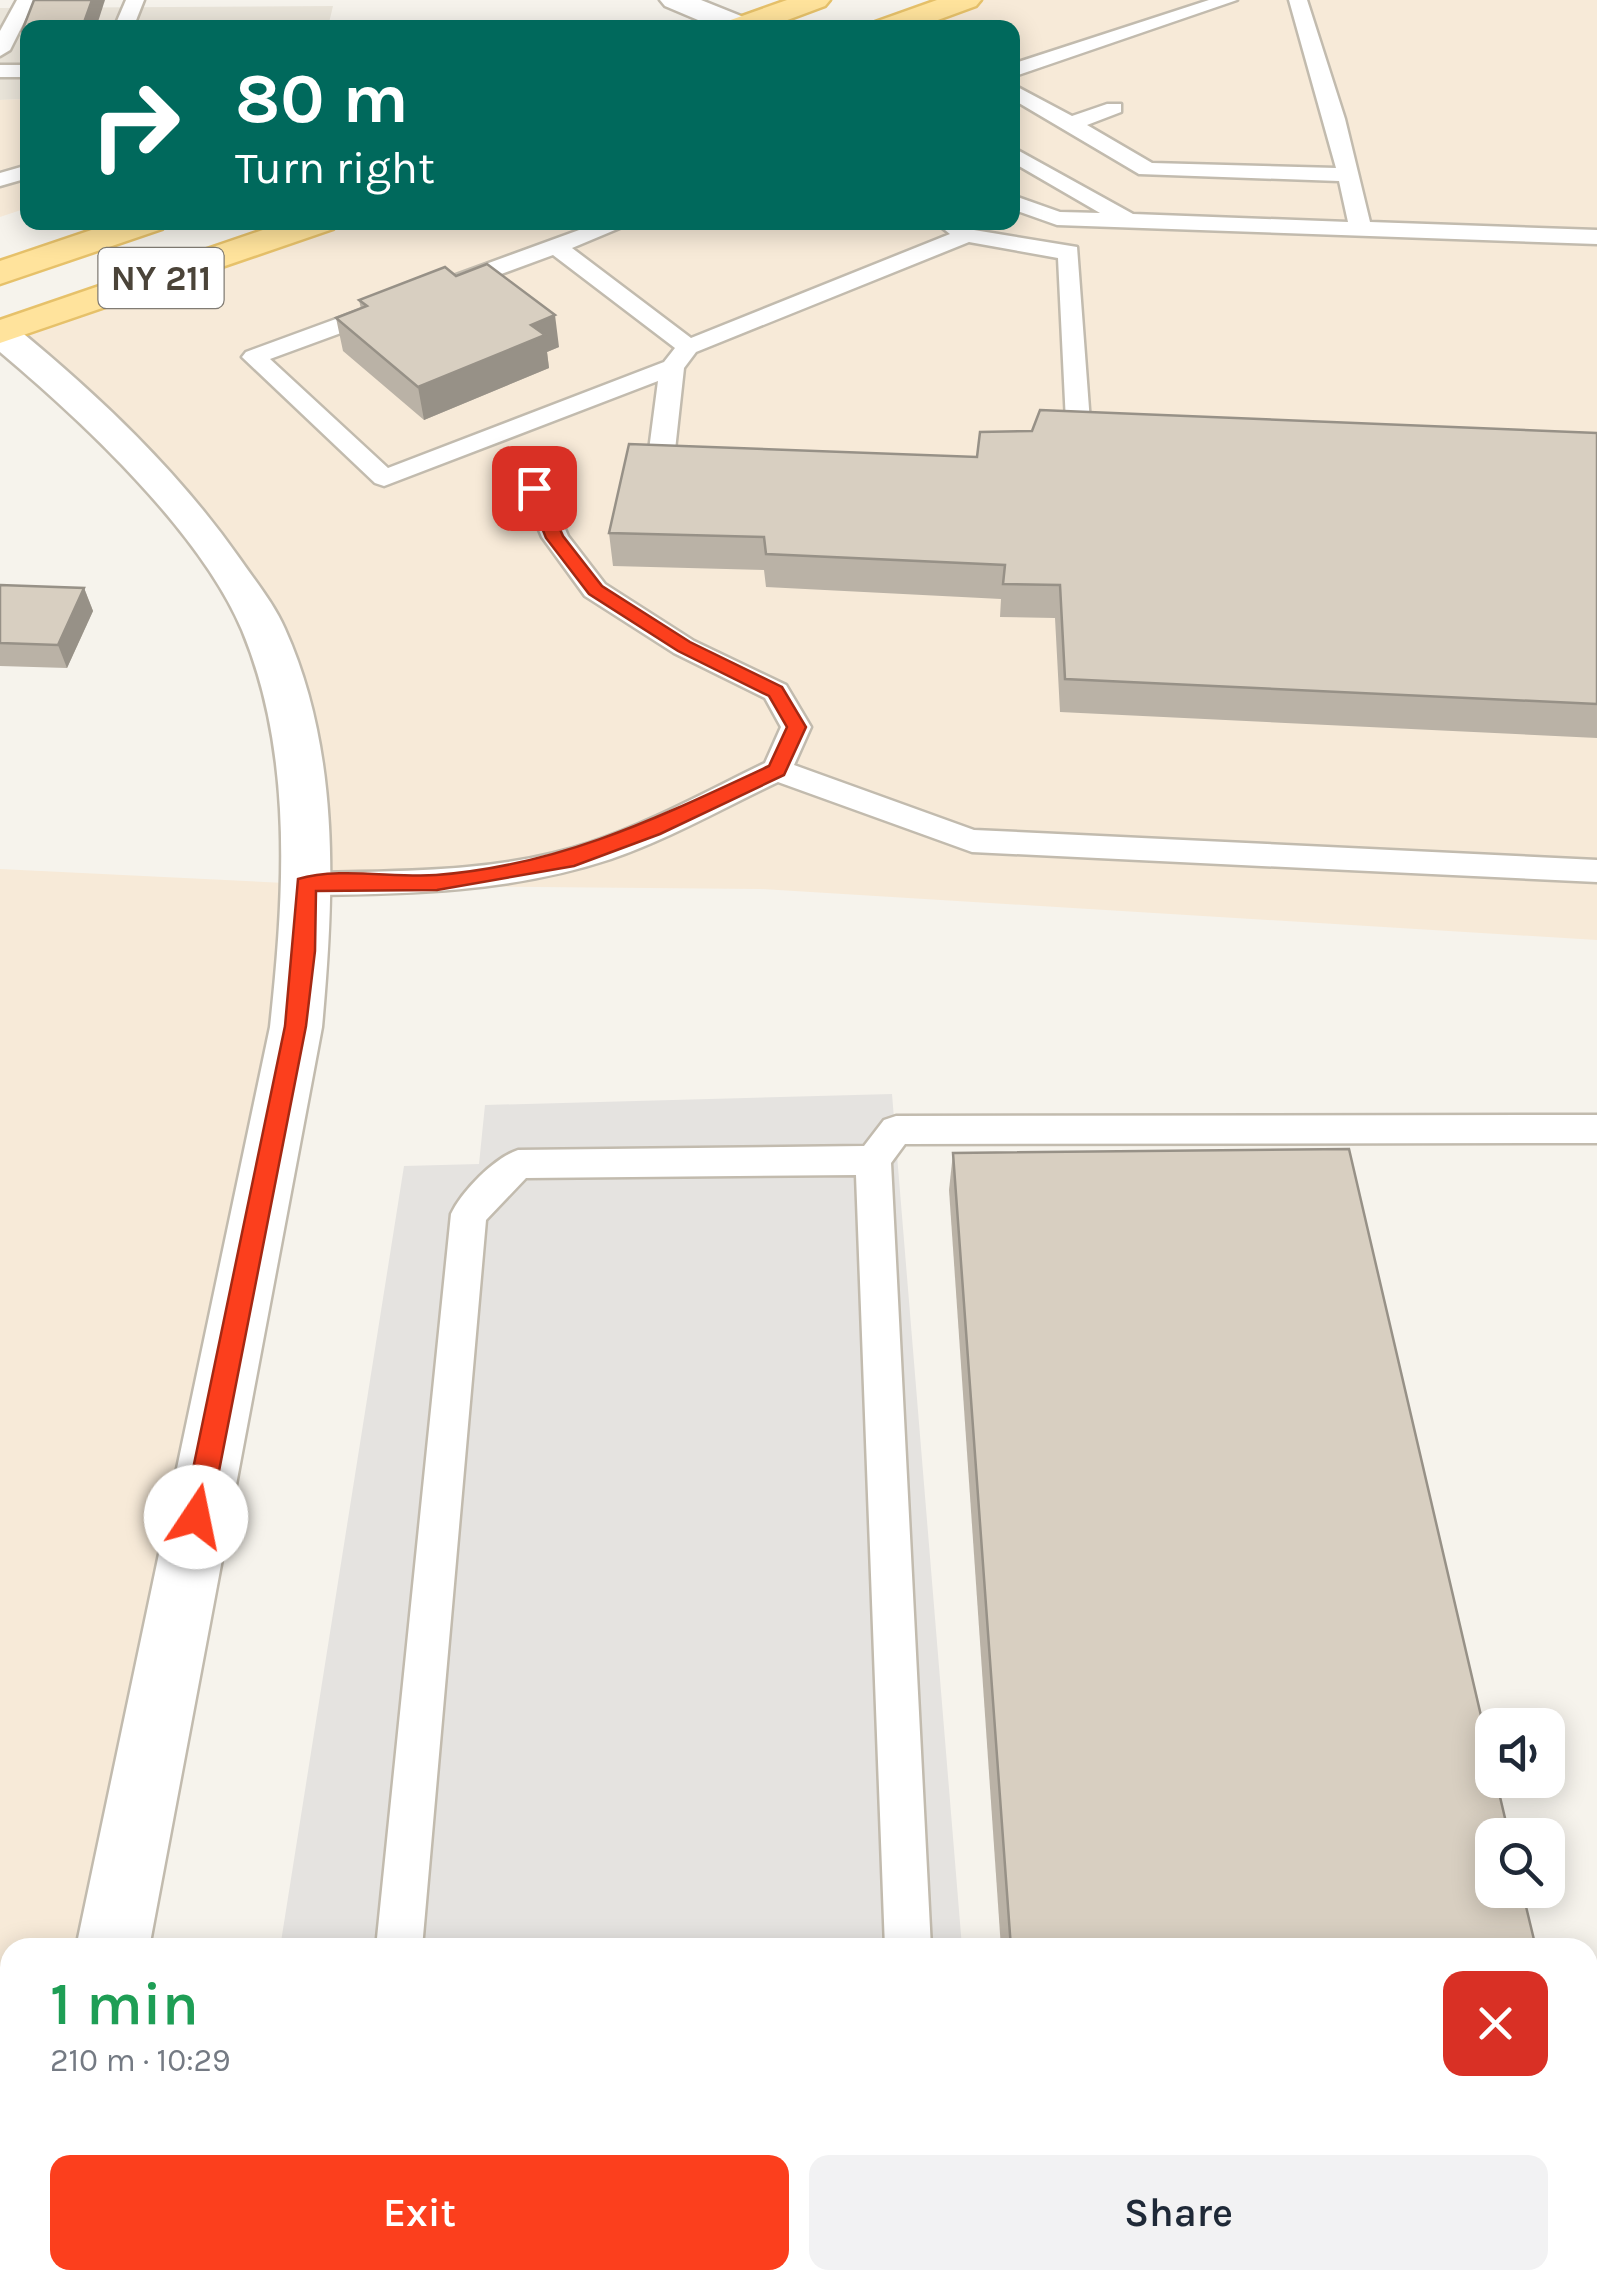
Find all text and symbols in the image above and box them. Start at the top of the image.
text: 80 m [235,58,409,140]
icon: right [70,60,200,190]
text: Turn right [235,142,435,194]
road number: NY 211 [99,248,224,308]
pin [492,446,577,531]
icon: arrive [507,461,562,516]
position arrow [144,1465,248,1569]
map controls [1475,1708,1565,1908]
button: sound [1475,1708,1565,1798]
button: search [1475,1818,1565,1908]
text: 1 min [50,1969,199,2039]
button: close [1443,1971,1548,2076]
text: 210 m · 10:29 [50,2042,231,2079]
button: Exit [50,2155,789,2270]
button: Share [809,2155,1548,2270]

